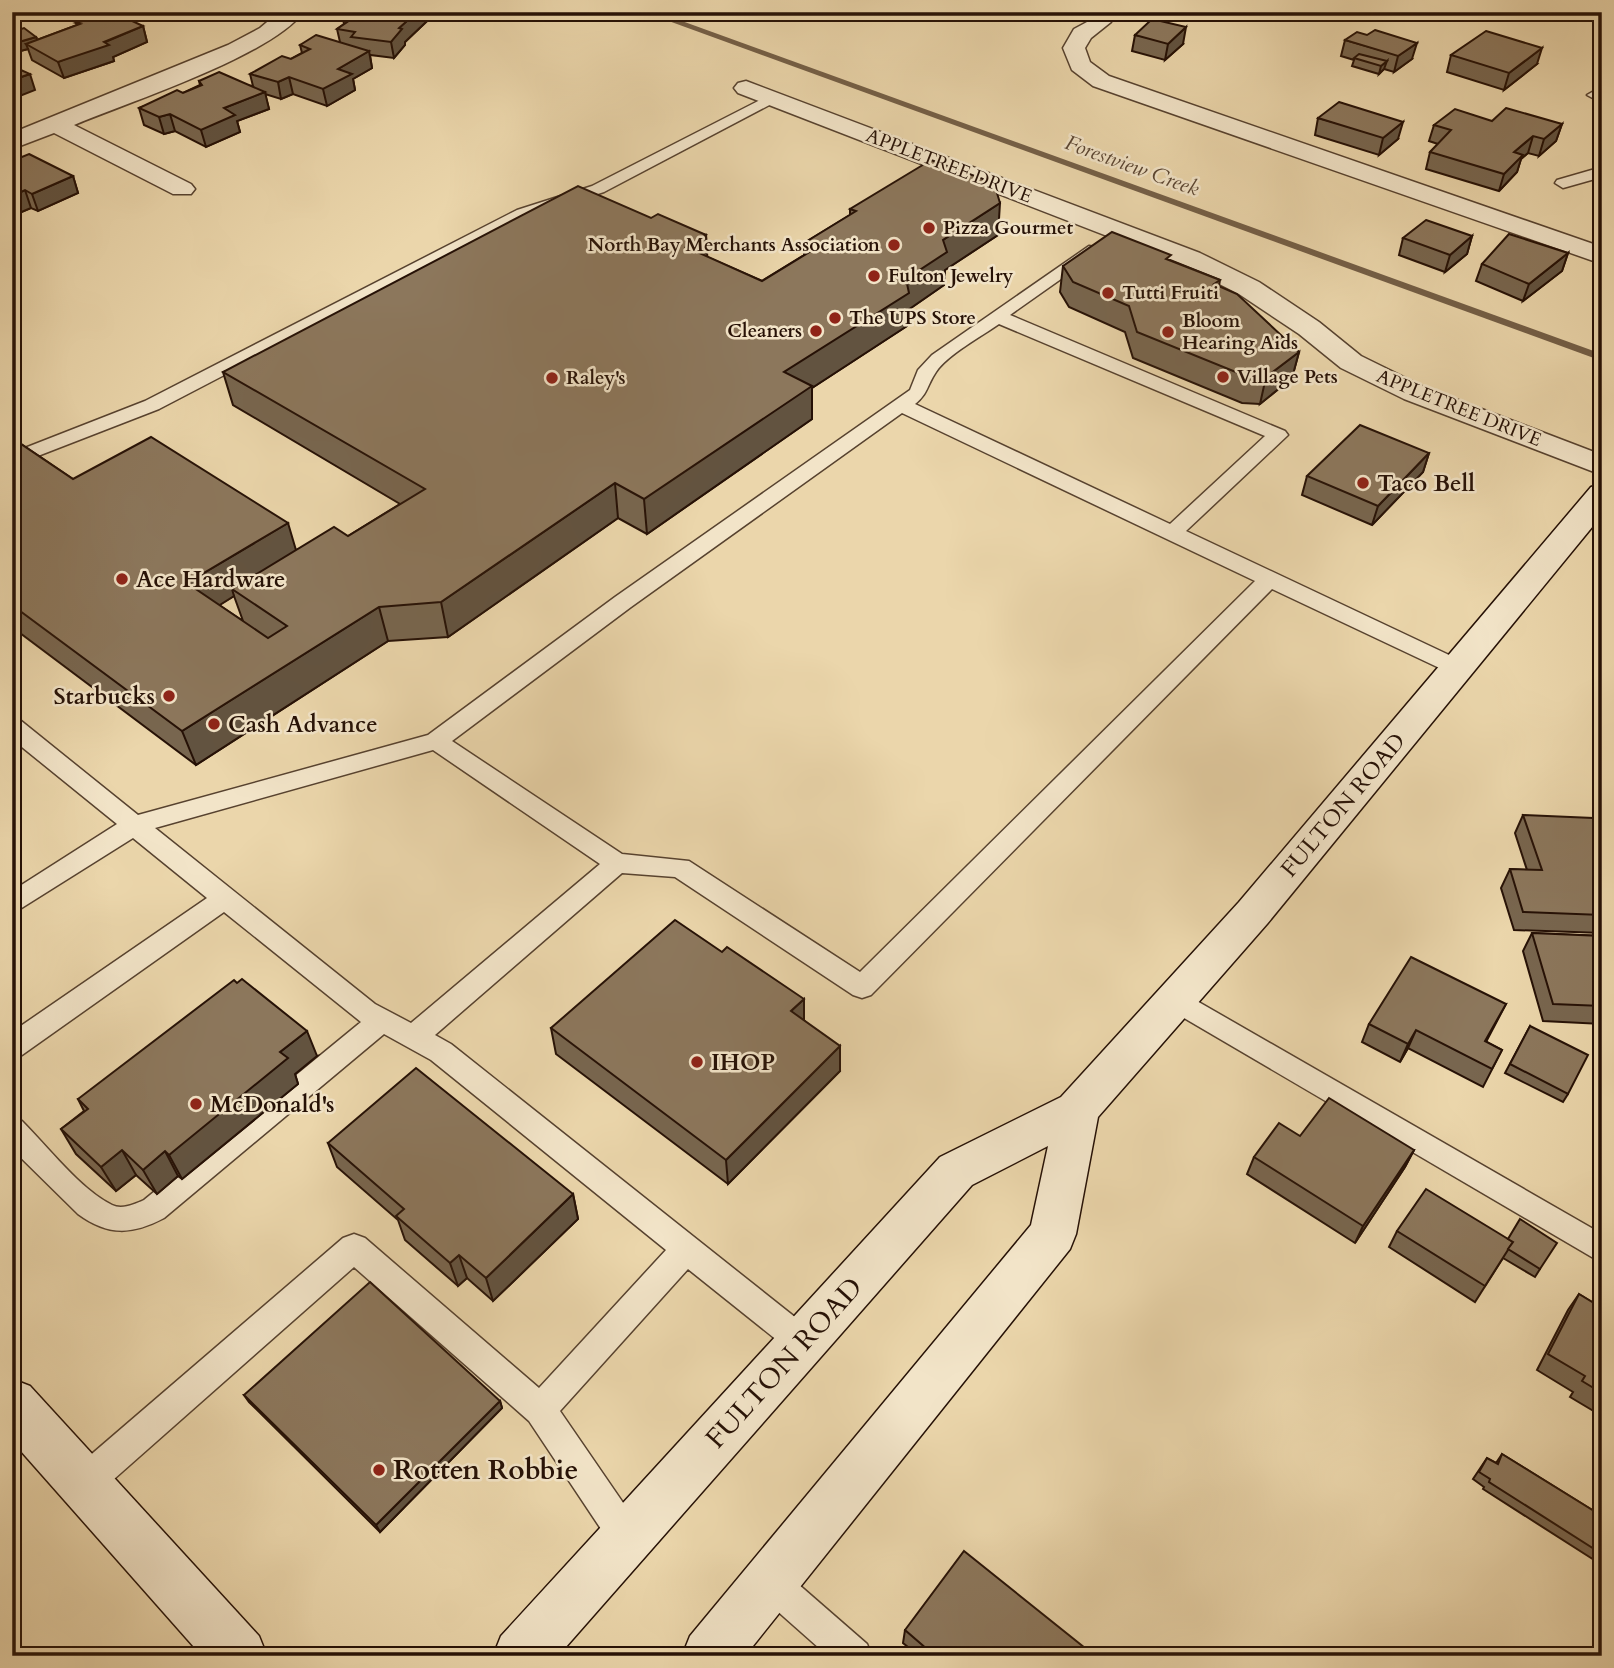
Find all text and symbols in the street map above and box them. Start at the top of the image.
street label: APPLETREE DRIVE [862,122,1036,210]
water label: Forestview Creek [1061,128,1204,204]
place label: Pizza Gourmet [943,215,1073,241]
marker: Pizza Gourmet [921,220,937,236]
place label: North Bay Merchants Association [588,232,881,258]
marker: North Bay Merchants Association [886,237,902,253]
place label: Fulton Jewelry [888,263,1014,289]
marker: Fulton Jewelry [866,268,882,284]
place label: Tutti Fruiti [1122,280,1219,306]
marker: Tutti Fruiti [1100,285,1116,301]
place label: The UPS Store [849,305,976,331]
place label: Bloom Hearing Aids [1182,308,1298,356]
marker: The UPS Store [827,310,843,326]
place label: Cleaners [727,318,802,344]
marker: Cleaners [808,323,824,339]
marker: Bloom Hearing Aids [1160,324,1176,340]
street label: APPLETREE DRIVE [1373,363,1545,453]
place label: Village Pets [1237,364,1338,390]
place label: Raley's [566,365,626,391]
marker: Village Pets [1215,369,1231,385]
marker: Raley's [544,370,560,386]
place label: Taco Bell [1377,468,1475,499]
marker: Taco Bell [1355,475,1371,491]
place label: Ace Hardware [136,564,285,595]
marker: Ace Hardware [114,571,130,587]
place label: Starbucks [53,681,155,712]
marker: Starbucks [161,688,177,704]
place label: Cash Advance [228,709,378,740]
marker: Cash Advance [206,716,222,732]
street label: FULTON ROAD [1274,726,1412,884]
place label: IHOP [711,1047,775,1078]
marker: IHOP [689,1054,705,1070]
place label: McDonald's [210,1089,334,1120]
marker: McDonald's [188,1096,204,1112]
street label: FULTON ROAD [697,1269,871,1457]
place label: Rotten Robbie [393,1451,578,1489]
marker: Rotten Robbie [371,1462,387,1478]

